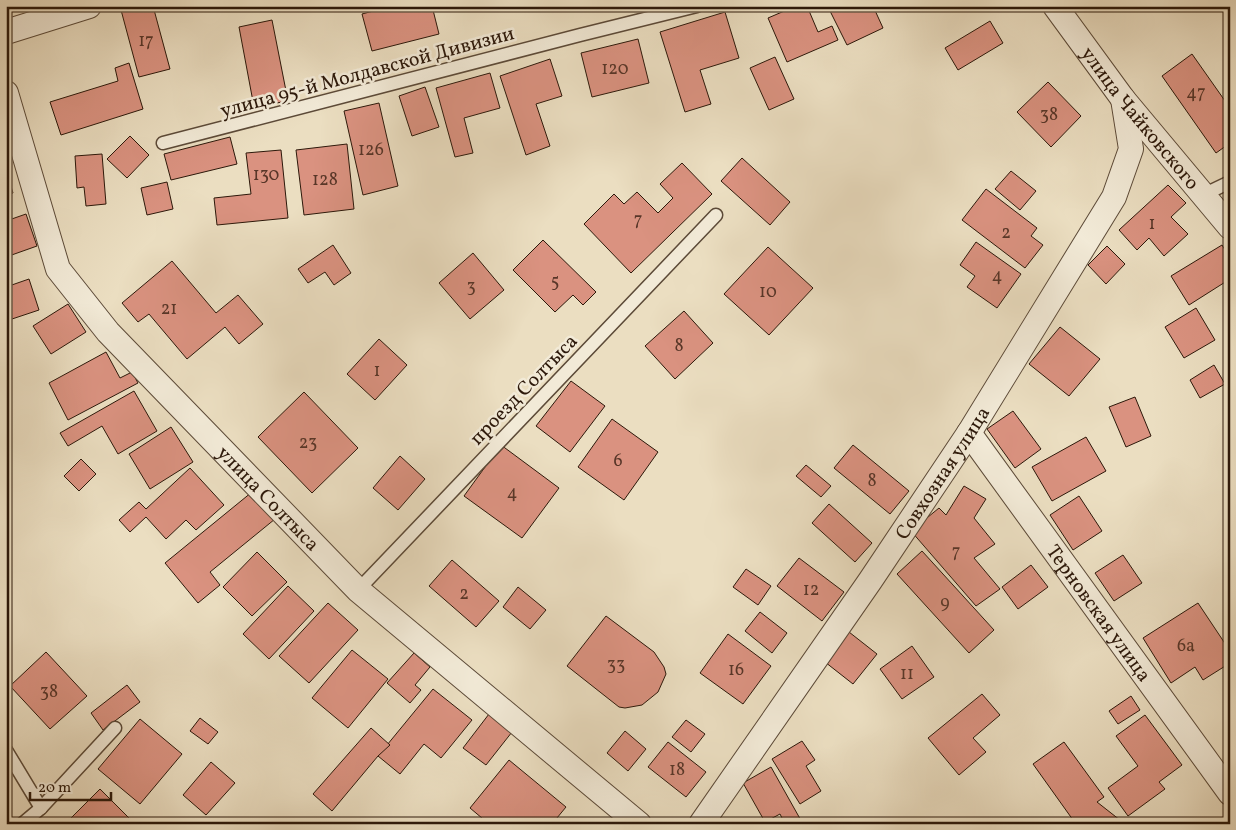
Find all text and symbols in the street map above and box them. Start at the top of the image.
street label: улица 95-й Молдавской Дивизии [217,20,518,126]
house number: 17 [138,29,154,54]
street label: улица Чайковского [1073,42,1205,197]
house number: 120 [601,57,629,82]
house number: 47 [1186,81,1206,106]
house number: 38 [1040,103,1058,128]
house number: 126 [358,138,384,163]
house number: 130 [253,163,280,188]
house number: 128 [312,168,338,193]
house number: 7 [634,208,642,233]
house number: 1 [1149,212,1155,237]
house number: 2 [1001,221,1011,246]
house number: 4 [992,264,1002,289]
house number: 5 [551,270,559,295]
house number: 3 [466,275,476,300]
house number: 10 [759,280,777,305]
house number: 21 [161,297,177,322]
street label: проезд Солтыса [464,329,585,452]
house number: 8 [674,334,684,359]
house number: 1 [374,359,380,384]
street label: Совхозная улица [889,402,998,546]
house number: 23 [299,431,317,456]
street label: улица Солтыса [210,440,325,558]
house number: 6 [613,449,623,474]
house number: 8 [867,469,877,494]
house number: 4 [507,481,517,506]
house number: 7 [952,540,960,565]
street label: Терновская улица [1038,540,1157,688]
house number: 12 [803,578,819,603]
house number: 2 [459,582,469,607]
house number: 9 [940,591,950,616]
house number: 6а [1177,634,1195,659]
house number: 33 [607,653,625,678]
house number: 16 [728,658,744,683]
house number: 11 [900,662,914,687]
house number: 38 [40,680,58,705]
house number: 18 [669,758,685,783]
scale bar [30,770,111,802]
text: 20 m [38,778,71,799]

